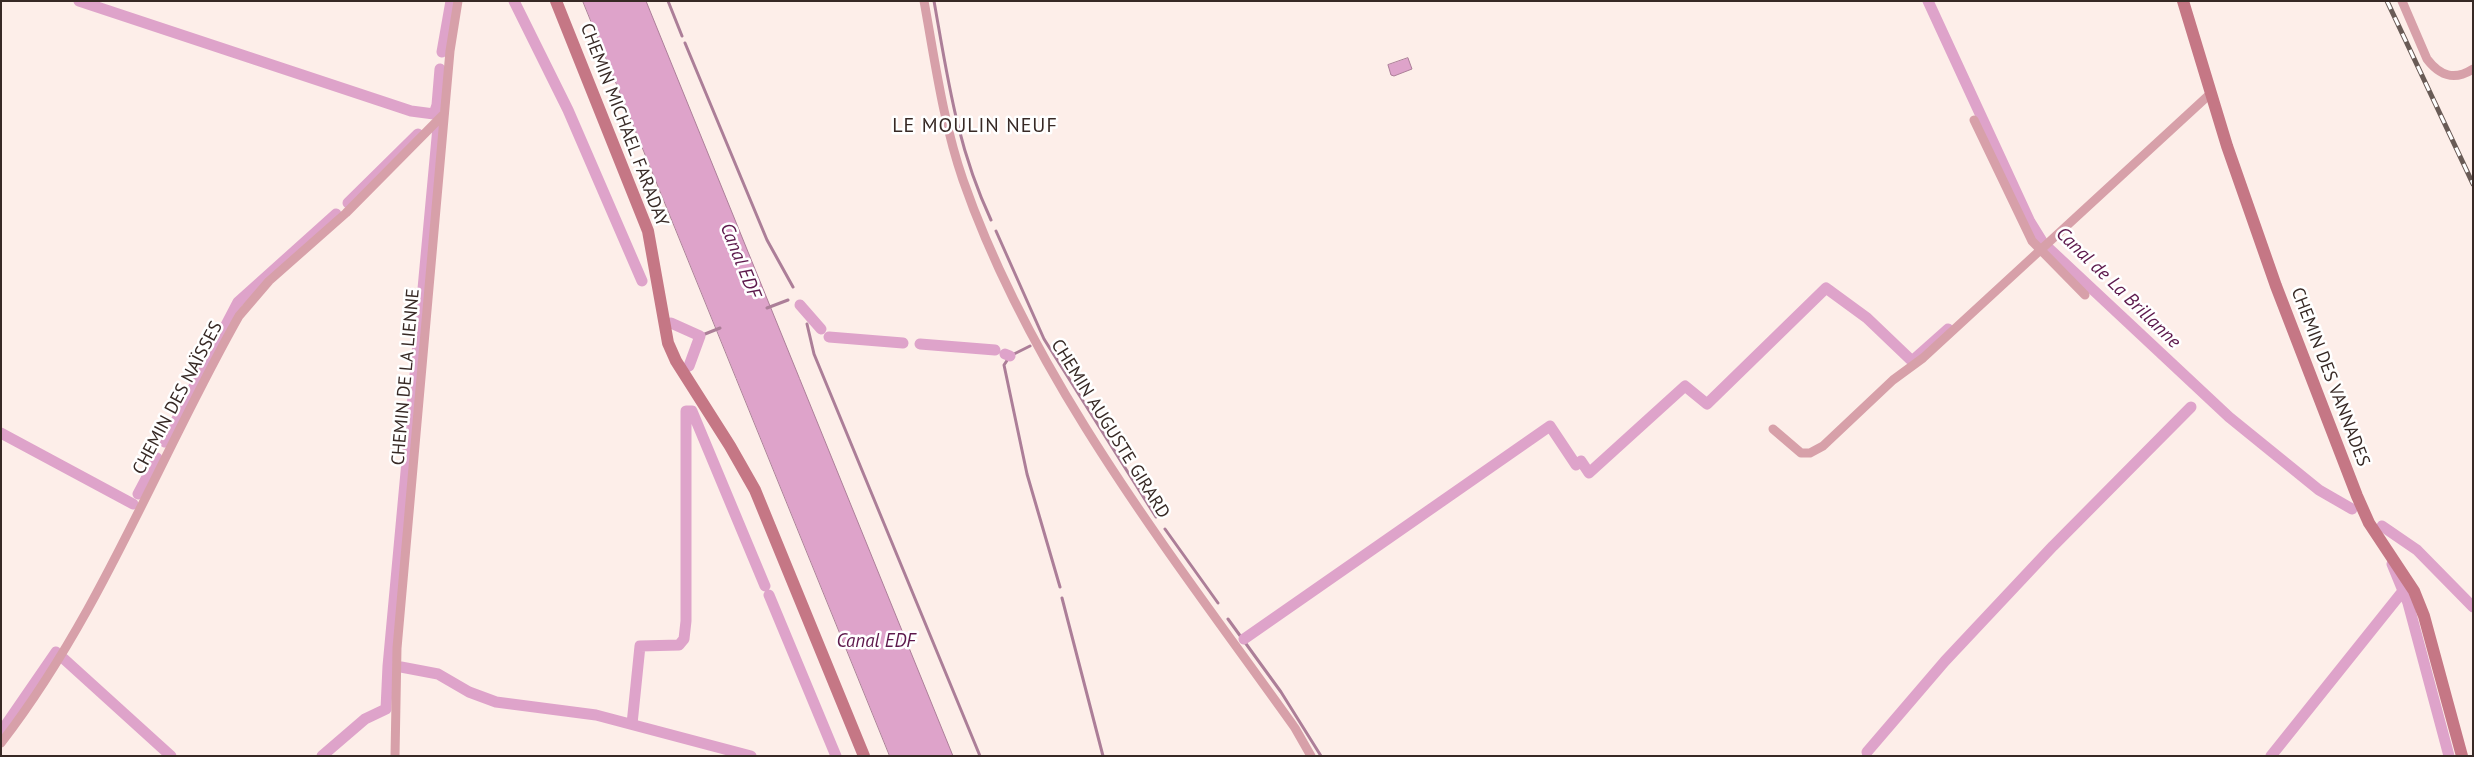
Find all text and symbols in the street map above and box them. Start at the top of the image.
street label: CHEMIN MICHAEL FARADAY [575,20,673,230]
district label: LE MOULIN NEUF [891,114,1059,138]
water label: Canal EDF [715,220,765,302]
water label: Canal de La Brillanne [2051,223,2185,353]
street label: CHEMIN DES VANNADES [2286,284,2374,470]
street label: CHEMIN DE LA LIENNE [388,288,424,466]
street label: CHEMIN DES NAÏSSES [128,318,228,478]
street label: CHEMIN AUGUSTE GIRARD [1046,336,1174,522]
water label: Canal EDF [836,631,916,653]

